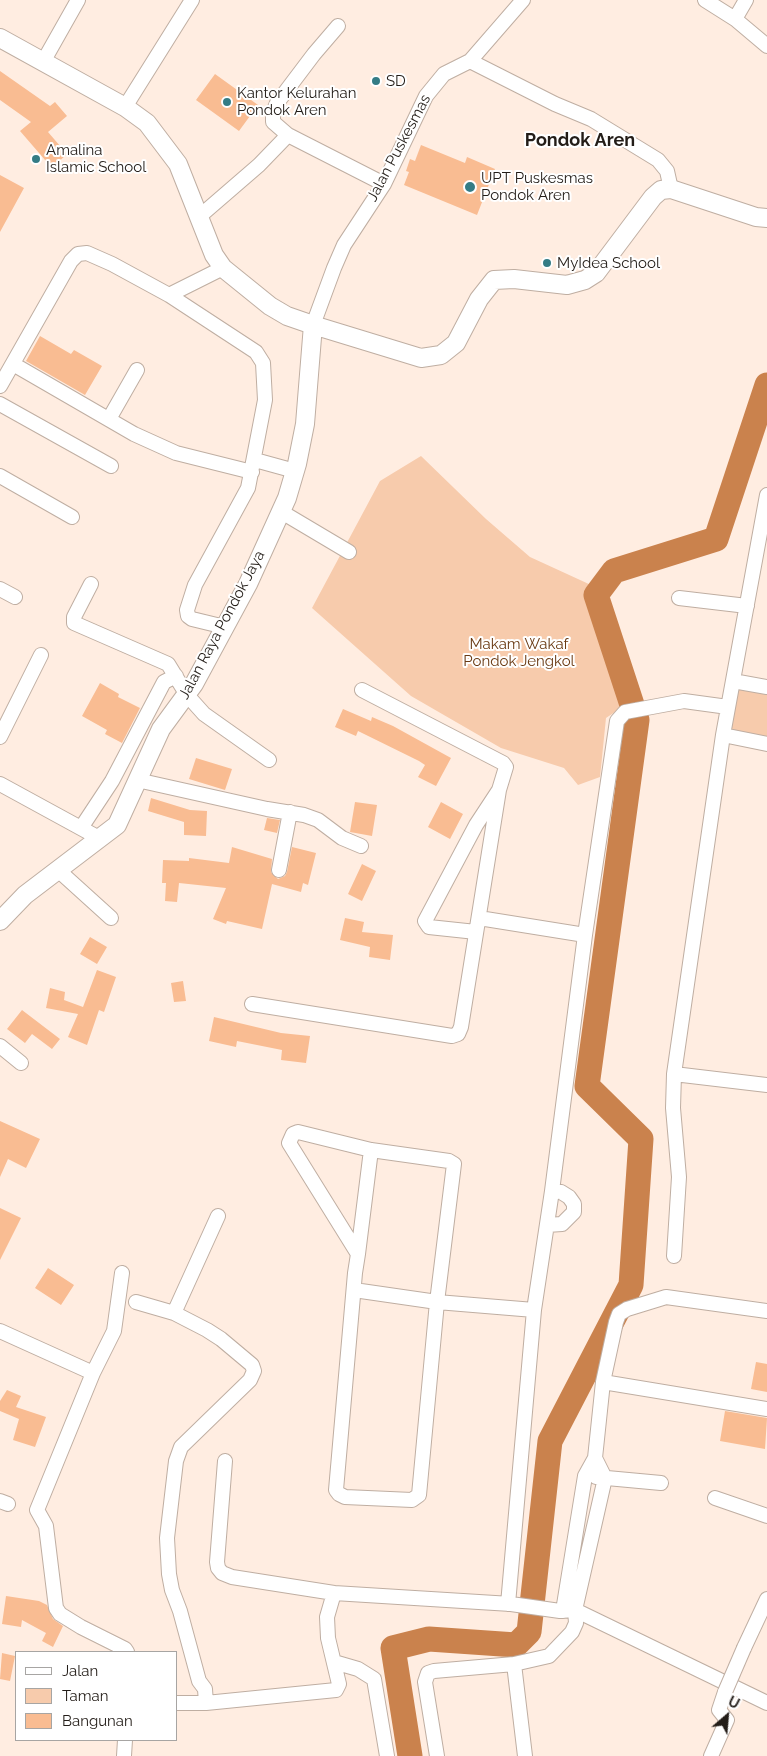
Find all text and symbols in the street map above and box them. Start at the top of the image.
place label: SD [386,72,406,90]
marker: SD [370,75,382,87]
place label: Kantor Kelurahan Pondok Aren [237,84,356,119]
street label: Jalan Puskesmas [363,92,435,204]
marker: Kantor Kelurahan Pondok Aren [221,96,233,108]
district label: Pondok Aren [525,130,635,152]
place label: Amalina Islamic School [46,141,146,176]
marker: Amalina Islamic School [30,153,42,165]
place label: UPT Puskesmas Pondok Aren [481,169,593,204]
marker: UPT Puskesmas Pondok Aren [463,180,477,194]
place label: MyIdea School [557,254,660,272]
marker: MyIdea School [541,257,553,269]
street label: Jalan Raya Pondok Jaya [175,548,269,702]
park label: Makam Wakaf Pondok Jengkol [463,635,575,670]
legend [15,1651,178,1741]
text: Jalan [62,1662,98,1680]
text: Taman [62,1687,108,1705]
north arrow [702,1691,752,1741]
text: U [726,1693,742,1712]
text: Bangunan [62,1712,133,1730]

